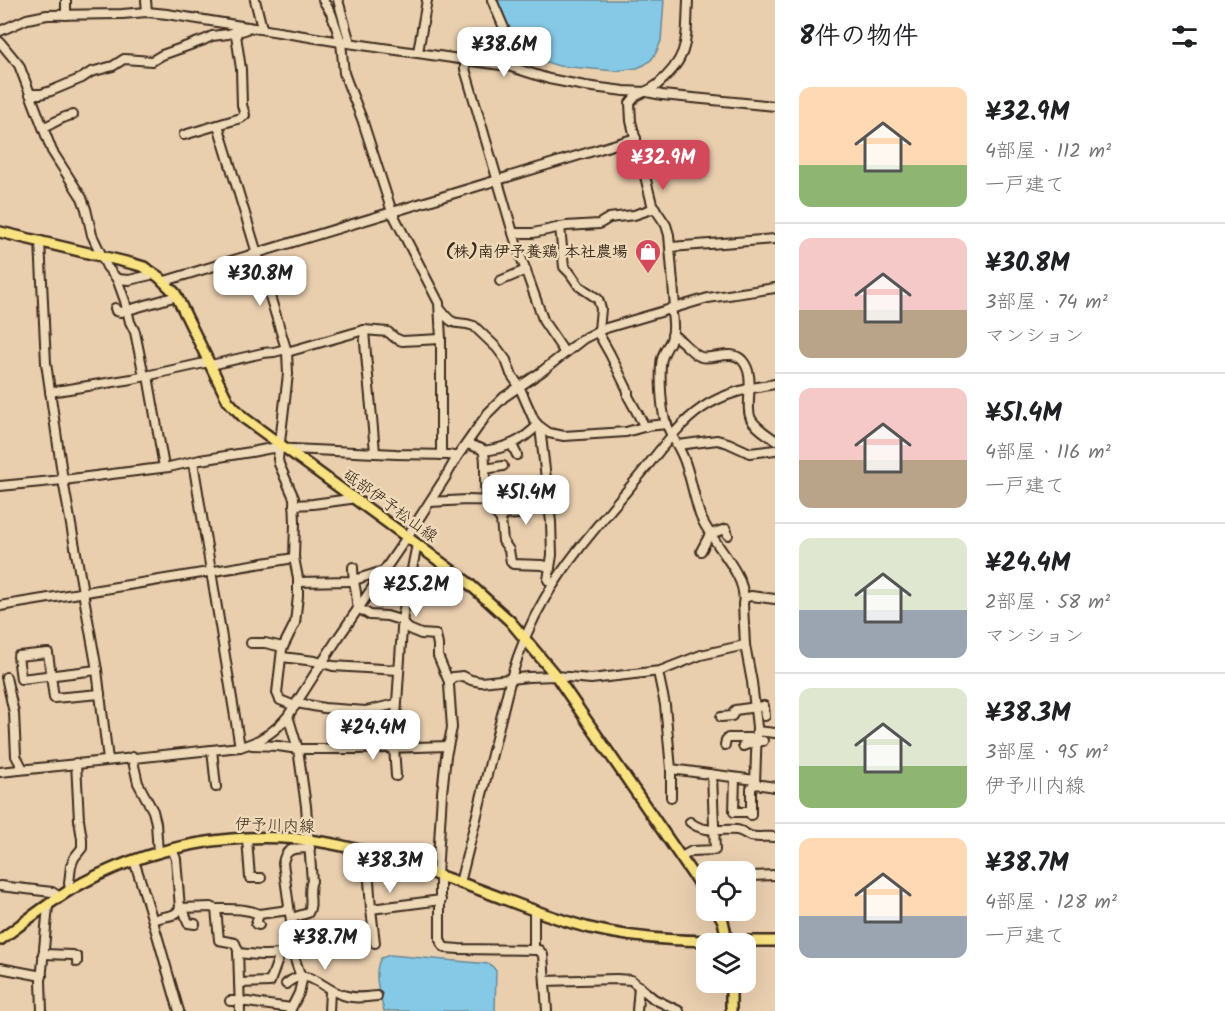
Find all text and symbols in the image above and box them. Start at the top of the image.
text: 8件の物件 [799,16,918,58]
icon: filters [1168,20,1201,53]
pin: ¥38.6M [455,27,553,78]
text: ¥38.6M [471,30,537,62]
text: ¥32.9M [985,92,1069,134]
icon: home [847,111,919,183]
text: 4部屋 · 112 m² [985,136,1111,168]
pin: ¥32.9M [614,140,712,191]
text: ¥32.9M [631,143,695,175]
text: 一戸建て [985,170,1065,202]
shop icon: (株)南伊予養鶏 本社農場 [633,237,663,275]
place label: (株)南伊予養鶏 本社農場 [446,240,628,265]
text: ¥30.8M [985,243,1070,285]
pin: ¥30.8M [211,256,309,307]
text: ¥30.8M [227,259,293,291]
icon: home [847,262,919,334]
text: 3部屋 · 74 m² [985,287,1108,319]
text: マンション [985,321,1084,353]
text: ¥51.4M [985,393,1062,435]
icon: home [847,412,919,484]
text: 4部屋 · 116 m² [985,437,1111,469]
street label: 砥部伊予松山線 [337,463,443,549]
text: 一戸建て [985,471,1065,503]
pin: ¥51.4M [477,475,575,526]
text: ¥51.4M [496,478,556,510]
text: ¥24.4M [985,543,1070,585]
icon: home [847,562,919,634]
pin: ¥25.2M [367,567,465,618]
text: ¥25.2M [383,570,449,602]
text: 2部屋 · 58 m² [985,587,1110,619]
text: マンション [985,621,1084,653]
text: ¥38.3M [985,693,1071,735]
pin: ¥24.4M [324,710,422,761]
icon: home [847,712,919,784]
text: ¥24.4M [340,713,406,745]
text: 3部屋 · 95 m² [985,737,1108,769]
text: 伊予川内線 [985,771,1085,803]
street label: 伊予川内線 [235,812,315,840]
pin: ¥38.3M [341,843,439,894]
text: ¥38.7M [985,843,1069,885]
text: ¥38.3M [357,846,423,878]
map controls [696,861,756,993]
button: locate [696,861,756,921]
icon: home [847,862,919,934]
text: 4部屋 · 128 m² [985,887,1117,919]
pin: ¥38.7M [276,920,374,971]
text: 一戸建て [985,921,1065,953]
text: ¥38.7M [293,923,357,955]
button: layers [696,933,756,993]

